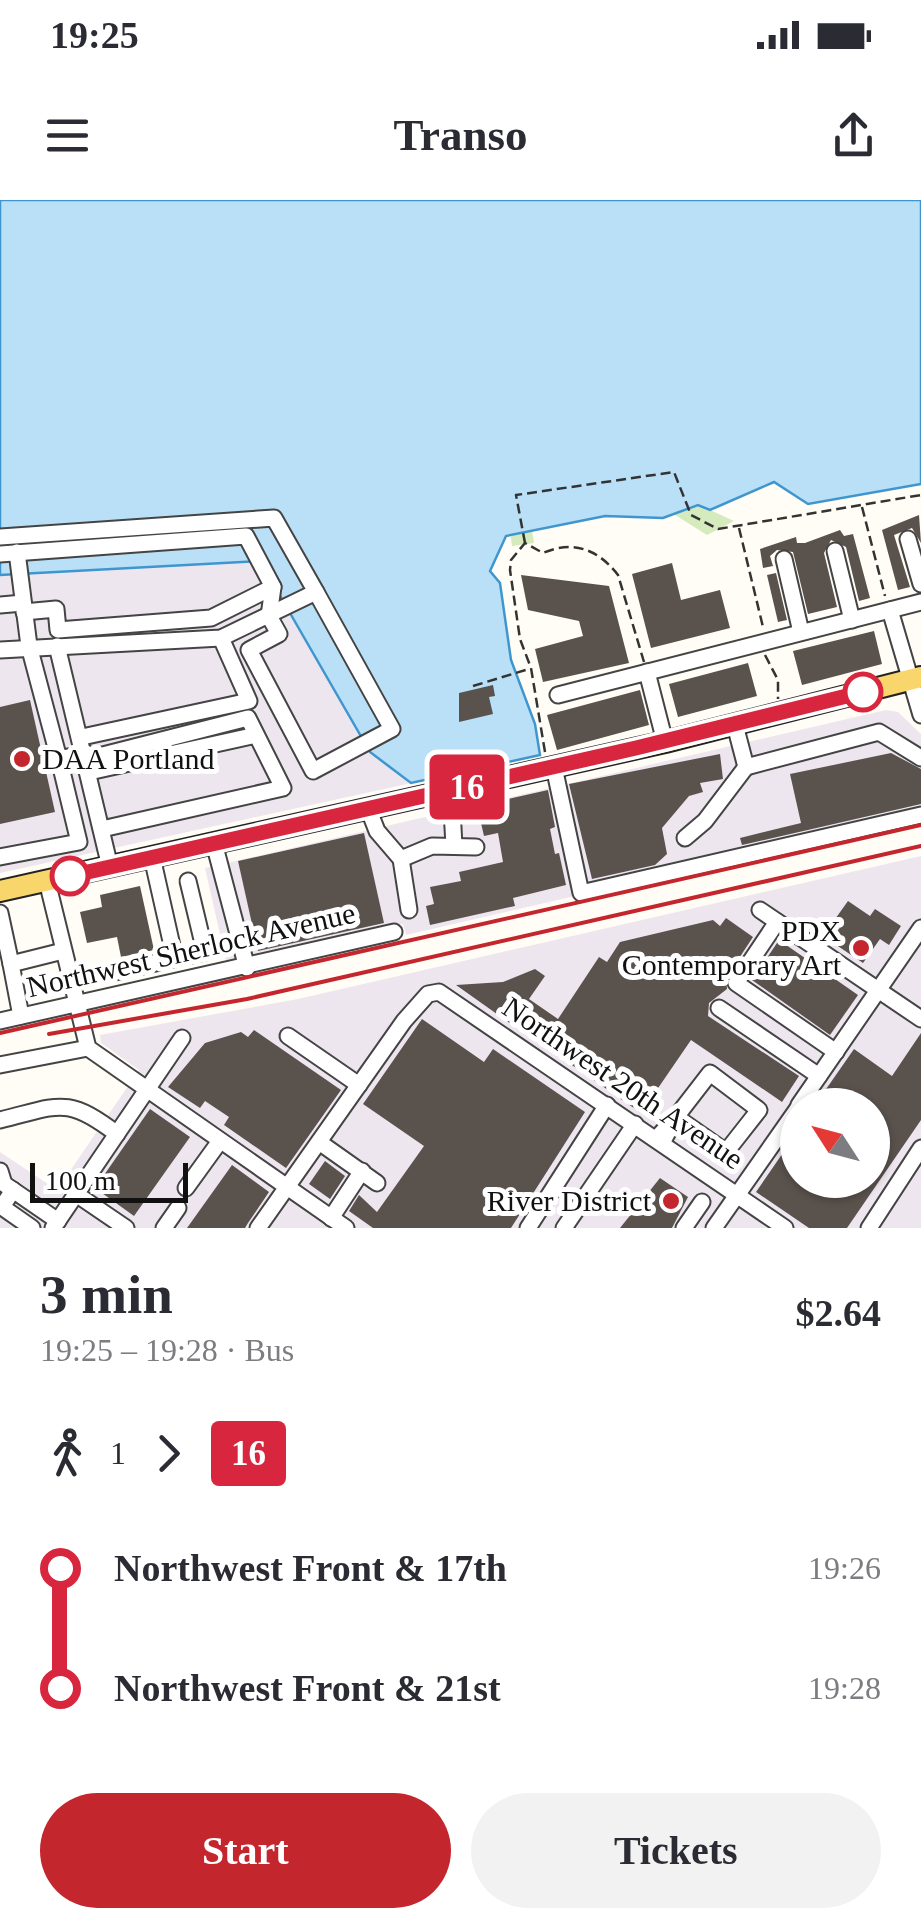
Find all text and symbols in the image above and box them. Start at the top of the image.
text: 19:25 [50,14,139,56]
icon: menu [40,108,95,163]
icon: share [826,108,881,163]
text: Transo [393,110,528,160]
unlabelled marker [844,673,882,711]
place label: DAA Portland [42,742,215,775]
marker: DAA Portland [11,748,33,770]
line badge: 16 [422,754,512,820]
text: 16 [450,768,485,807]
unlabelled marker [51,857,89,895]
street label: Northwest Sherlock Avenue [23,896,358,1003]
place label: PDX Contemporary Art [622,914,842,981]
marker: PDX Contemporary Art [850,937,872,959]
street label: Northwest 20th Avenue [497,990,750,1175]
north arrow [780,1088,890,1198]
map controls [780,1088,890,1198]
scale bar [30,1158,188,1203]
text: 100 m [45,1165,116,1196]
place label: River District [487,1184,652,1217]
marker: River District [660,1190,682,1212]
text: 3 min [40,1264,173,1325]
text: $2.64 [796,1292,881,1334]
text: 19:25 – 19:28 · Bus [40,1332,294,1368]
icon: walk [40,1426,95,1481]
icon: forward [141,1426,196,1481]
text: 16 [231,1434,266,1473]
text: 1 [110,1435,126,1471]
text: Northwest Front & 17th [114,1547,507,1589]
text: 19:26 [808,1550,881,1586]
text: Northwest Front & 21st [114,1667,501,1709]
text: 19:28 [808,1670,881,1706]
button: Start [40,1793,451,1908]
button: Tickets [471,1793,881,1908]

